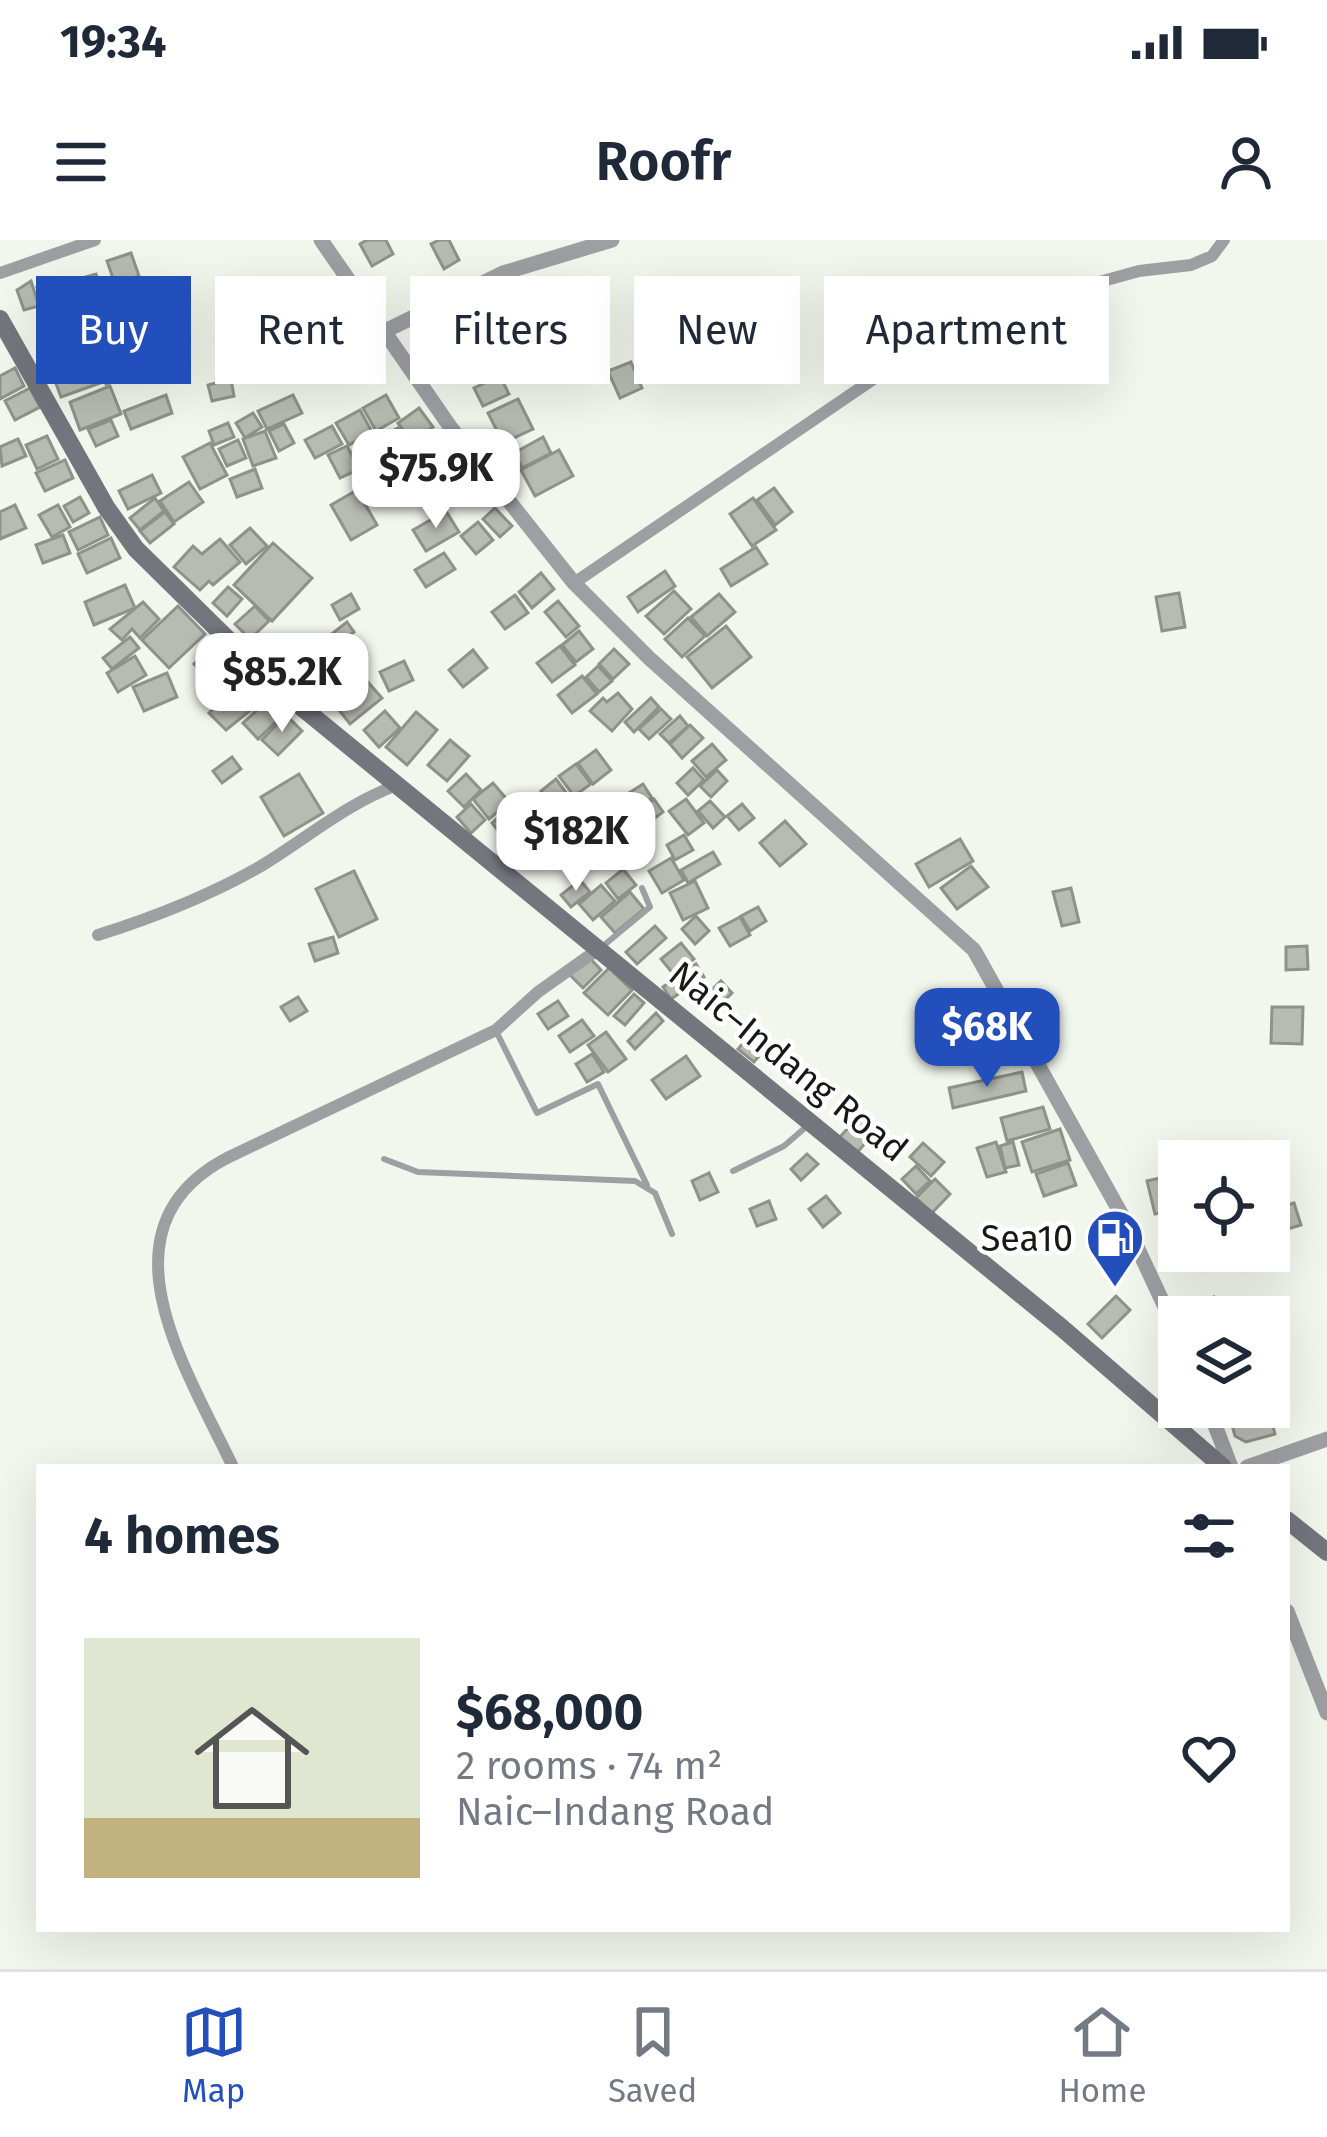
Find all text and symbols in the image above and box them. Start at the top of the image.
text: 19:34 [60,15,166,69]
icon: menu [48,129,114,195]
icon: person [1213,129,1279,195]
text: Roofr [596,130,731,194]
chip: Buy [36,276,191,384]
chip: Rent [215,276,386,384]
chip: Filters [410,276,610,384]
chip: New [634,276,800,384]
chip: Apartment [824,276,1109,384]
pin: $75.9K [338,429,534,531]
text: $75.9K [379,445,493,491]
pin: $85.2K [184,633,380,735]
text: $85.2K [222,649,342,695]
pin: $182K [492,792,660,894]
text: $182K [523,808,629,854]
street label: Naic–Indang Road [660,952,916,1171]
pin: $68K [916,988,1058,1090]
text: $68K [942,1004,1032,1050]
map controls [1158,1140,1290,1428]
button: locate [1158,1140,1290,1272]
fuel station icon: Sea10 [1084,1207,1146,1289]
place label: Sea10 [981,1217,1073,1261]
button: layers [1158,1296,1290,1428]
icon: filters [1176,1503,1242,1569]
text: 4 homes [84,1505,280,1567]
text: $68,000 [456,1681,643,1743]
icon: home [180,1686,324,1830]
icon: heart [1176,1725,1242,1791]
text: 2 rooms · 74 m² [456,1743,722,1789]
text: Naic–Indang Road [456,1789,774,1835]
tab: Map [181,1999,247,2111]
tab: Saved [608,1999,697,2111]
tab: Home [1058,1999,1146,2111]

